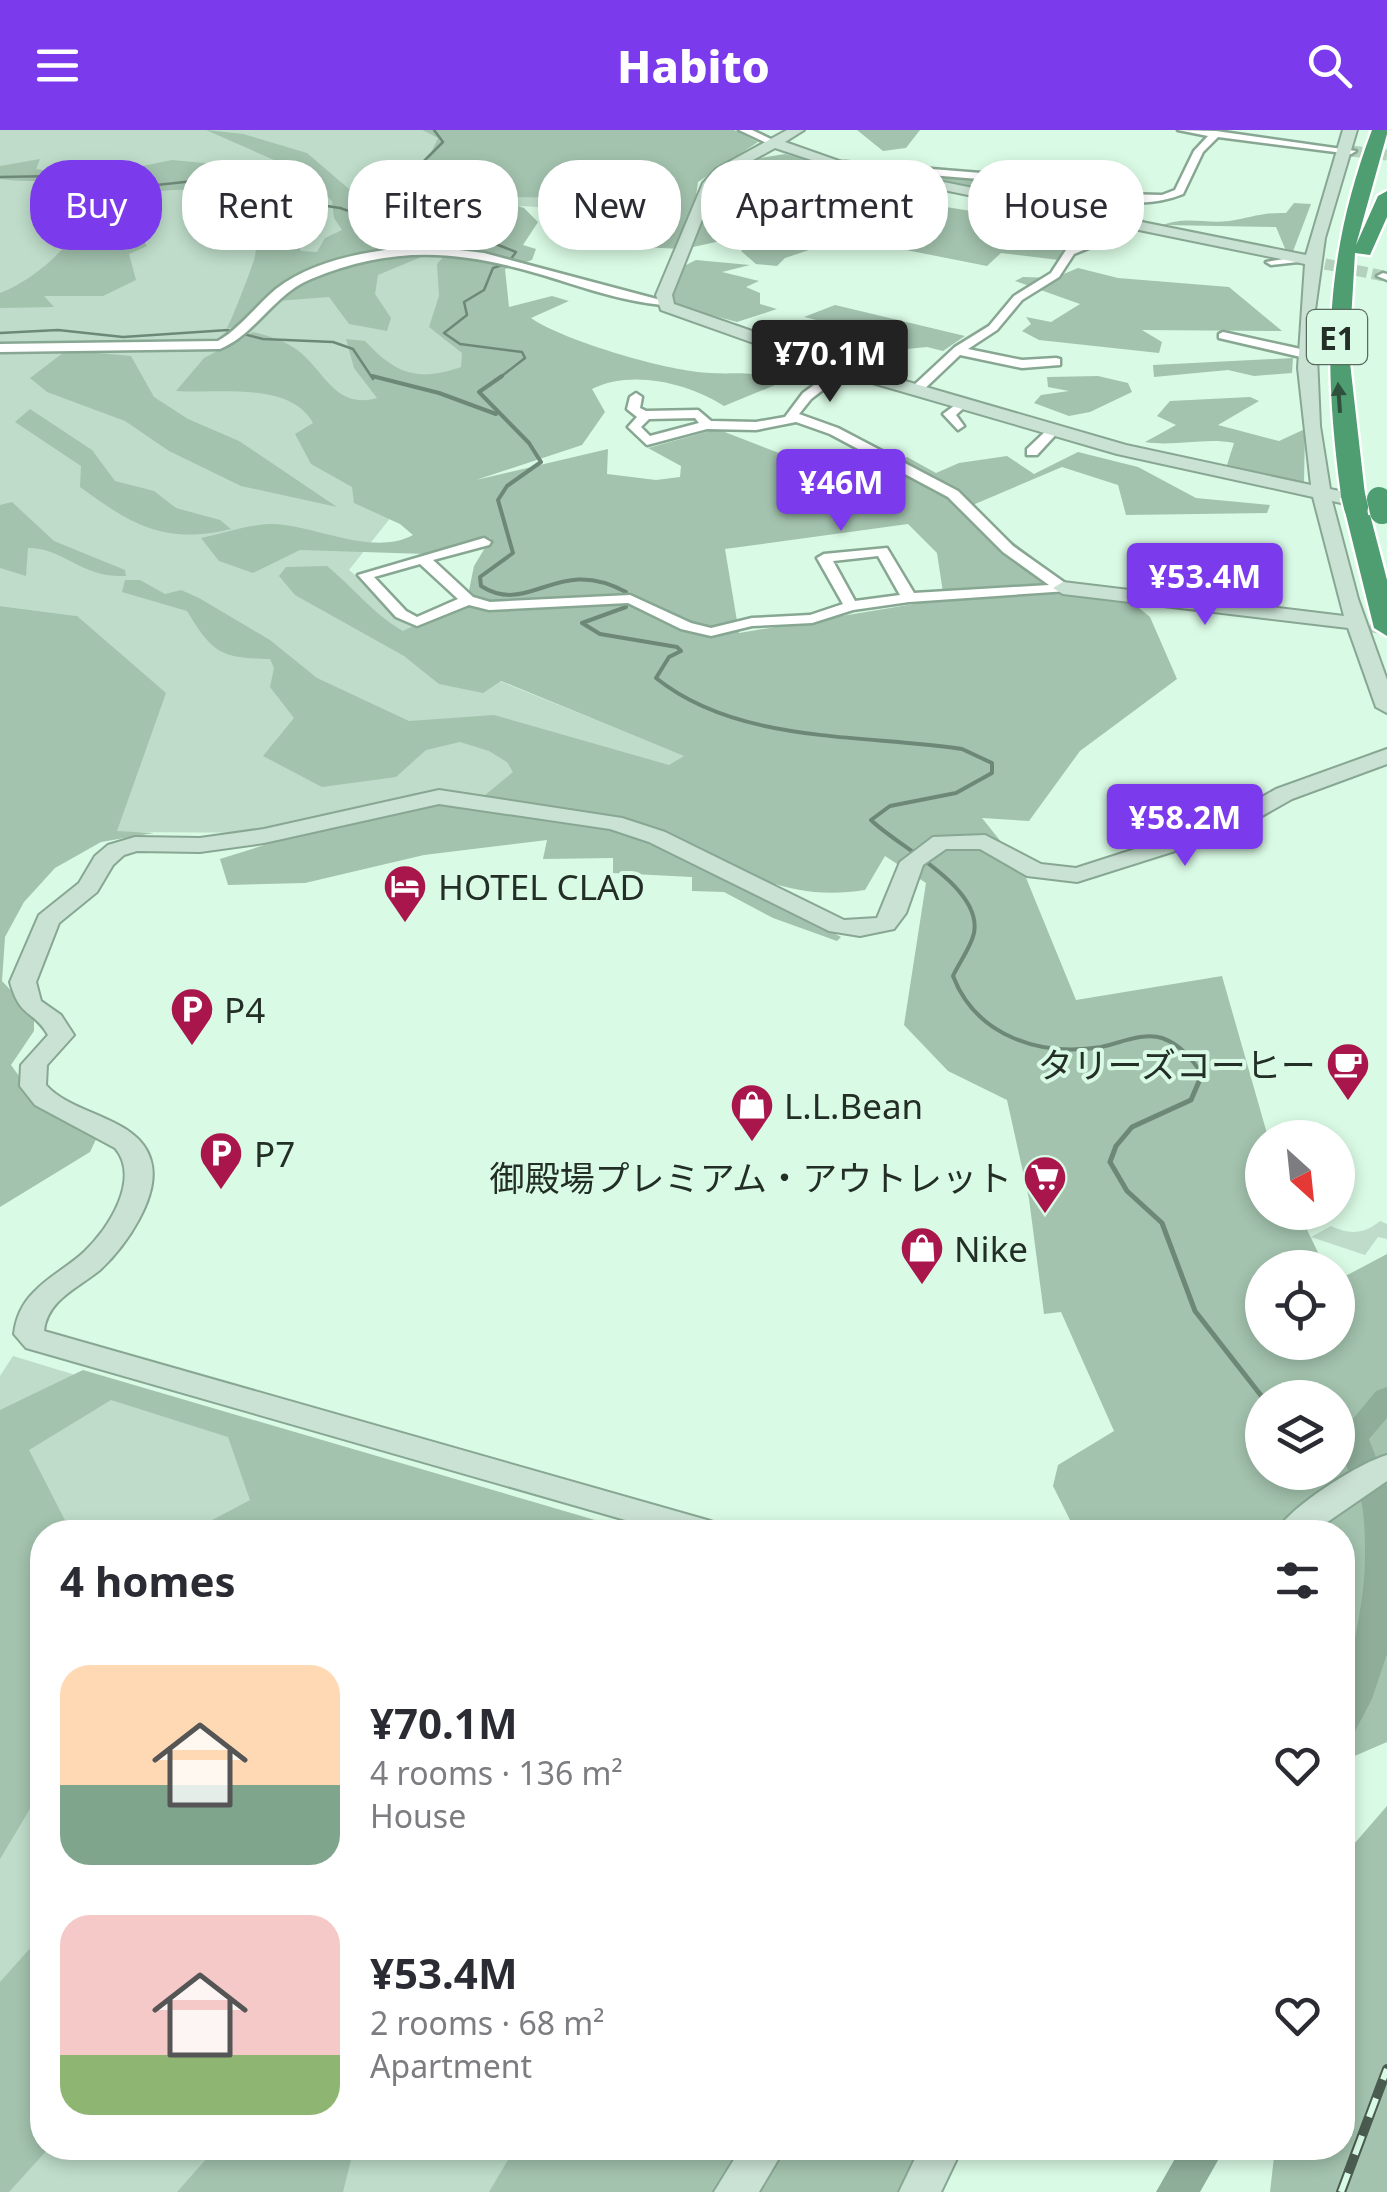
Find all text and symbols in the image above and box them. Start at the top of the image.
text: Habito [617,35,770,96]
icon: menu [30,38,85,93]
icon: search [1302,38,1357,93]
chip: Buy [30,160,162,250]
chip: Rent [182,160,328,250]
chip: Filters [348,160,518,250]
chip: New [538,160,681,250]
chip: Apartment [701,160,948,250]
chip: House [968,160,1144,250]
road number: E1 [1307,310,1367,364]
pin: ¥70.1M [749,320,911,405]
text: ¥70.1M [774,331,886,374]
one-way arrow [1331,382,1347,413]
pin: ¥46M [782,449,900,534]
text: ¥46M [798,460,884,503]
pin: ¥53.4M [1124,543,1286,628]
text: ¥53.4M [1149,554,1261,597]
pin: ¥58.2M [1104,784,1266,869]
text: ¥58.2M [1129,795,1241,838]
hotel icon: HOTEL CLAD [382,863,428,924]
place label: HOTEL CLAD [438,863,645,910]
parking icon: P4 [169,986,215,1047]
place label: P4 [224,986,265,1033]
place label: タリーズコーヒー [1038,1041,1316,1088]
cafe icon: タリーズコーヒー [1325,1041,1371,1102]
shop icon: L.L.Bean [729,1082,775,1143]
place label: L.L.Bean [784,1082,923,1129]
north arrow [1245,1120,1355,1230]
map controls [1245,1120,1355,1490]
parking icon: P7 [198,1130,244,1191]
place label: P7 [254,1130,295,1177]
place label: 御殿場プレミアム・アウトレット [489,1154,1012,1201]
supermarket icon: 御殿場プレミアム・アウトレット [1022,1154,1068,1215]
shop icon: Nike [899,1225,945,1286]
place label: Nike [954,1225,1028,1272]
button: locate [1245,1250,1355,1360]
button: layers [1245,1380,1355,1490]
text: 4 homes [60,1552,236,1609]
icon: filters [1270,1553,1325,1608]
text: ¥70.1M [370,1694,518,1751]
icon: home [140,1705,260,1825]
icon: heart [1270,1738,1325,1793]
text: 4 rooms · 136 m² [370,1751,623,1794]
text: House [370,1794,466,1837]
text: ¥53.4M [370,1944,518,2001]
icon: home [140,1955,260,2075]
icon: heart [1270,1988,1325,2043]
text: 2 rooms · 68 m² [370,2001,604,2044]
text: Apartment [370,2044,532,2087]

